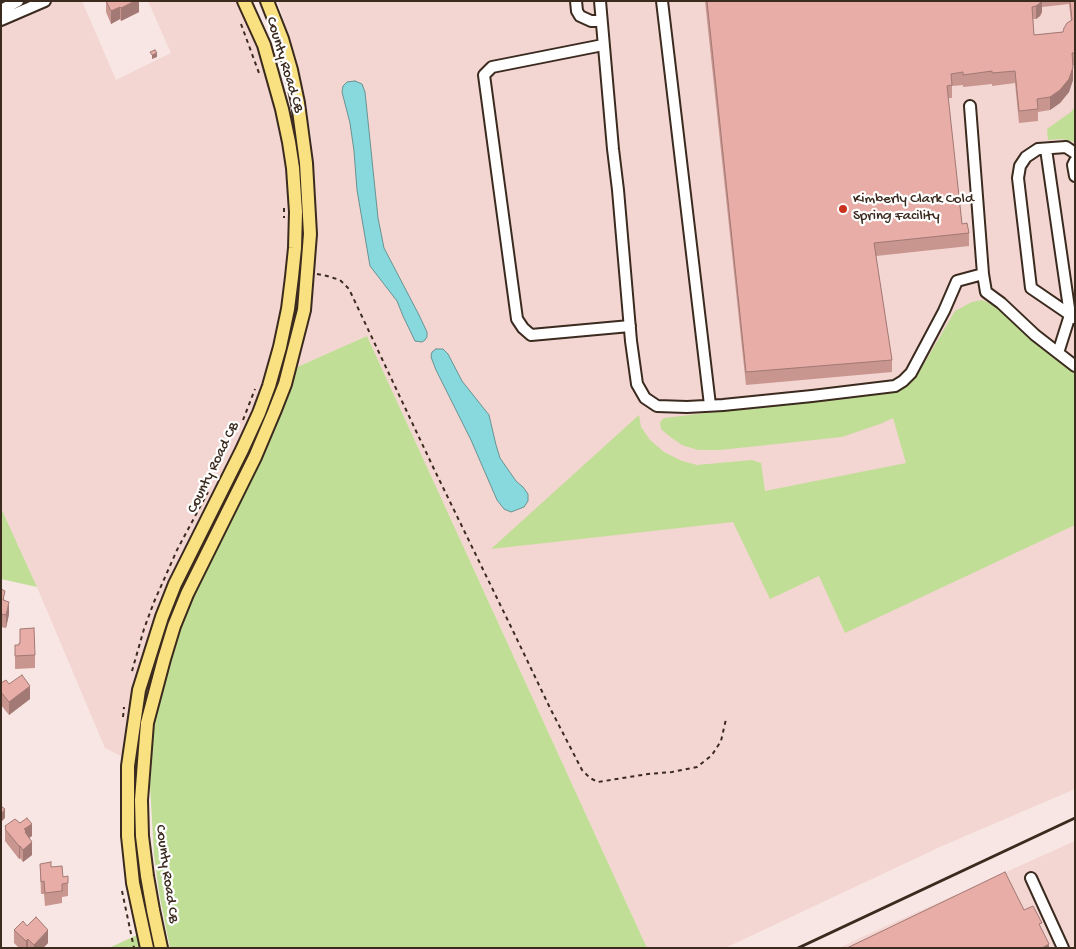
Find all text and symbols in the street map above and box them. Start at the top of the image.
street label: County Road CB [261,15,307,115]
place label: Kimberly Clark Cold Spring Facility [853,191,974,226]
marker: Kimberly Clark Cold Spring Facility [837,203,849,215]
street label: County Road CB [184,419,244,517]
street label: County Road CB [150,824,182,924]

